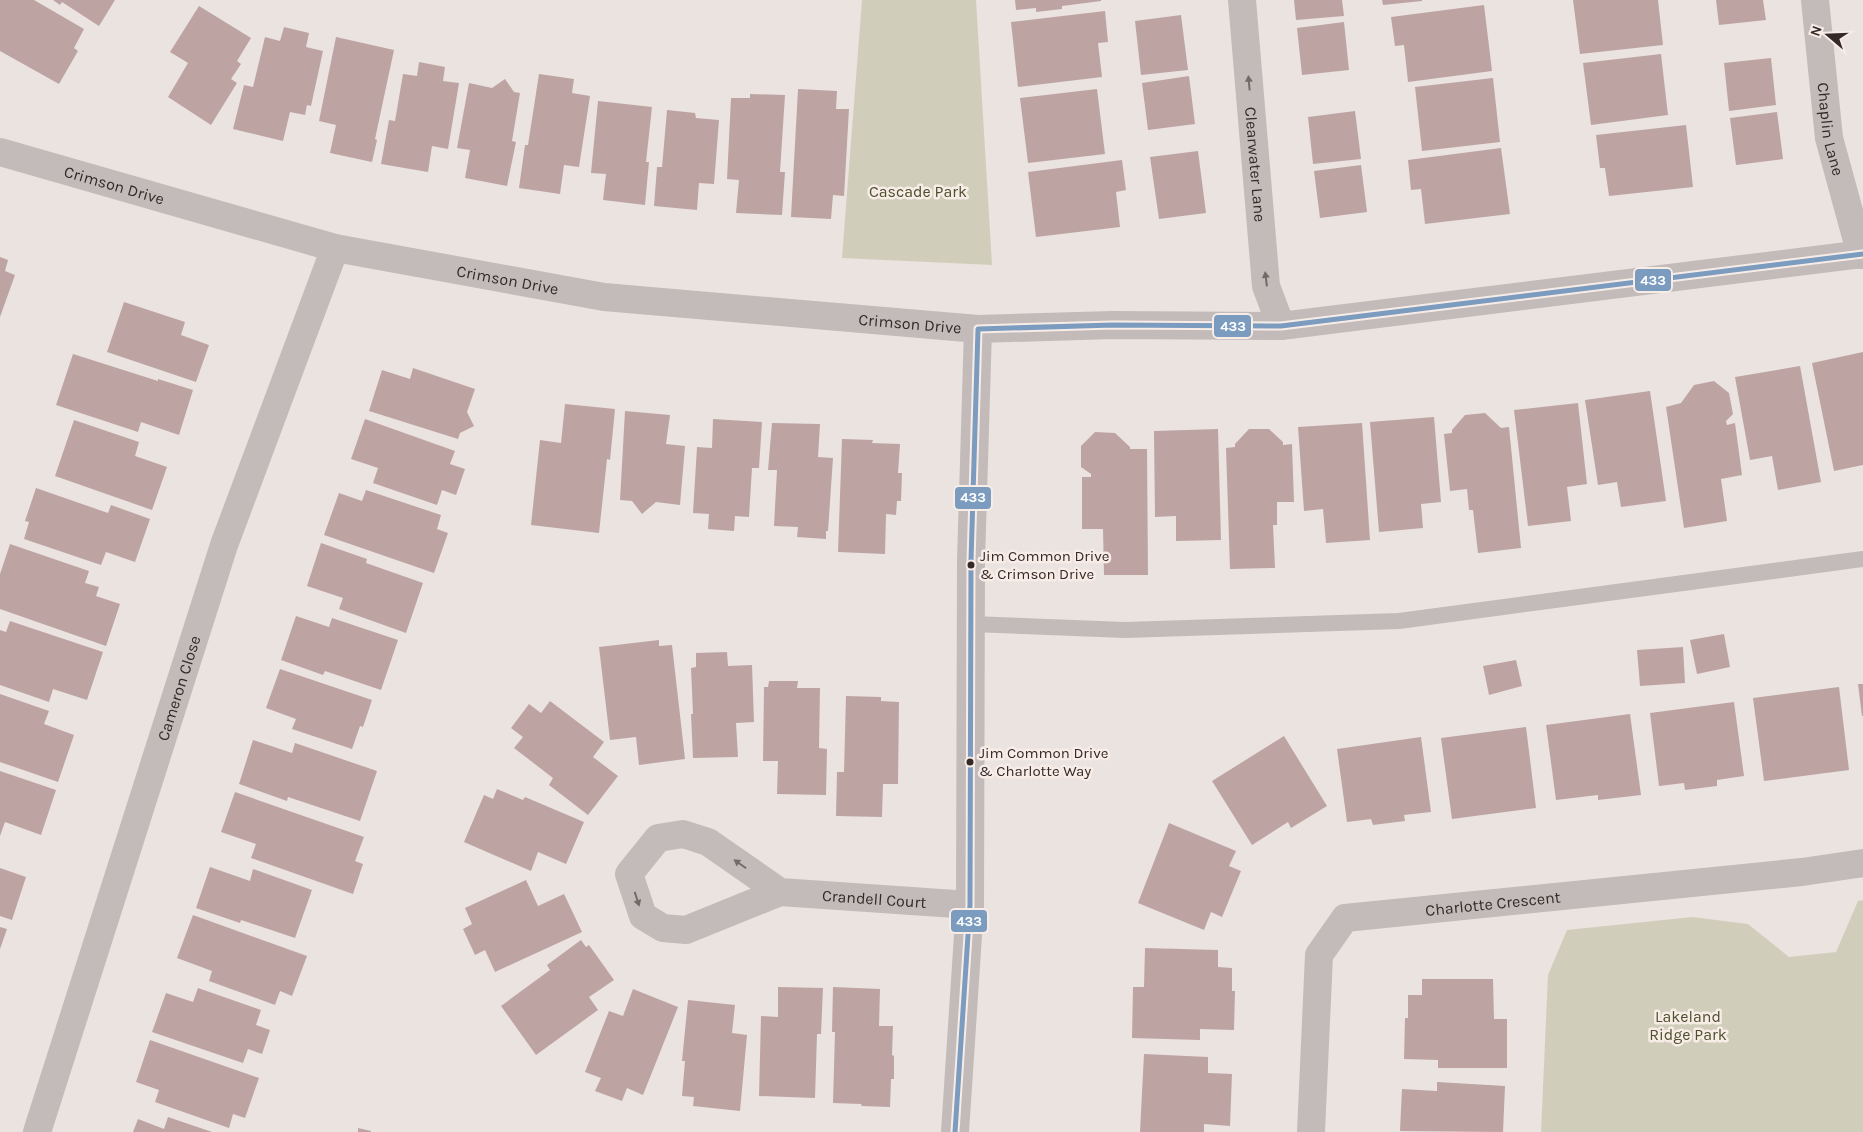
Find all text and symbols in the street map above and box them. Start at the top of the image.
north arrow [1803,10,1853,60]
text: N [1807,23,1826,38]
one-way arrow [1245,74,1253,90]
street label: Chaplin Lane [1814,81,1848,178]
street label: Clearwater Lane [1241,106,1270,223]
street label: Crimson Drive [62,161,167,208]
park label: Cascade Park [869,182,967,201]
street label: Crimson Drive [455,261,560,298]
line badge: 433 [1634,268,1672,292]
one-way arrow [1262,271,1270,287]
text: 433 [1640,272,1666,289]
street label: Crimson Drive [858,309,962,337]
line badge: 433 [1213,314,1252,338]
text: 433 [1220,318,1246,335]
line badge: 433 [954,486,992,510]
text: 433 [960,489,986,506]
place label: Jim Common Drive & Crimson Drive [980,547,1109,583]
marker: Jim Common Drive & Crimson Drive [966,560,976,570]
street label: Cameron Close [153,633,204,743]
place label: Jim Common Drive & Charlotte Way [979,744,1108,780]
marker: Jim Common Drive & Charlotte Way [965,757,975,767]
one-way arrow [733,859,746,869]
street label: Crandell Court [821,885,927,911]
street label: Charlotte Crescent [1424,887,1561,919]
one-way arrow [634,892,642,907]
line badge: 433 [950,909,988,933]
text: 433 [956,913,982,930]
park label: Lakeland Ridge Park [1649,1007,1727,1044]

